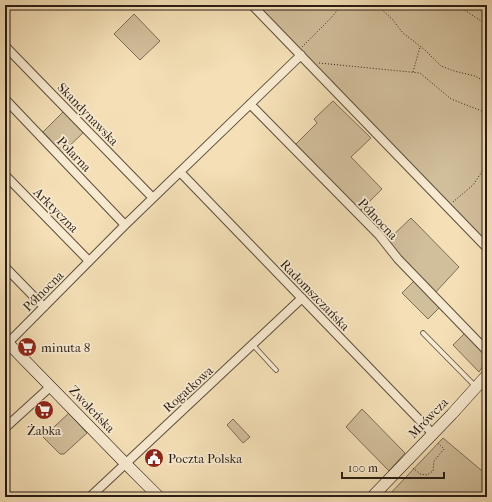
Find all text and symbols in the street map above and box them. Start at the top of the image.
street label: Skandynawska [54,80,122,149]
street label: Polarna [54,133,95,175]
street label: Arktyczna [30,184,82,236]
street label: Północna [355,195,402,243]
street label: Radomszczańska [277,256,353,334]
street label: Północna [20,267,67,314]
supermarket icon: minuta 8 [16,336,38,358]
place label: minuta 8 [41,340,90,355]
street label: Rogatkowa [160,362,217,415]
street label: Zwoleńska [66,382,119,436]
street label: Mrówcza [405,394,452,441]
supermarket icon: Żabka [33,399,55,421]
place label: Żabka [27,423,62,438]
public building icon: Poczta Polska [143,447,165,469]
place label: Poczta Polska [168,451,243,466]
scale bar [342,454,444,480]
text: 100 m [348,461,378,475]

